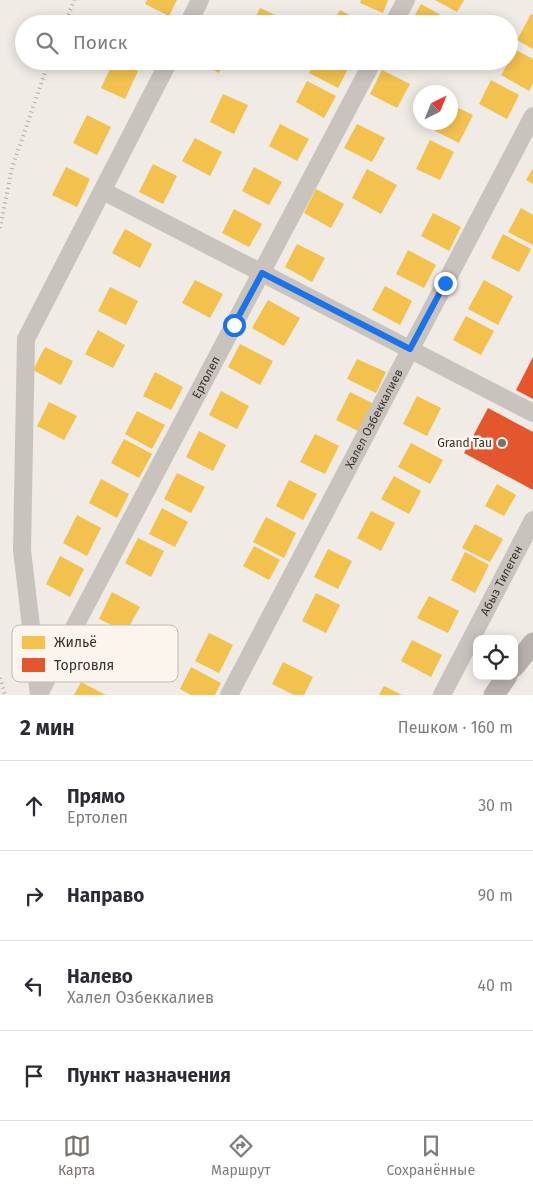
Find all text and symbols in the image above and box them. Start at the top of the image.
search box [15,15,518,70]
icon: search [33,29,61,57]
text: Поиск [73,31,127,54]
north arrow [413,85,458,130]
route end [434,272,457,295]
route start [223,314,246,337]
street label: Ертолеп [189,354,223,401]
street label: Халел Озбеккалиев [342,366,406,471]
place label: Grand Tau [437,436,492,450]
marker: Grand Tau [496,437,508,449]
street label: Абыз Тилеген [478,543,525,618]
legend [12,625,178,682]
text: Жильё [54,634,97,651]
map controls [473,635,518,680]
button: locate [473,635,518,680]
text: Торговля [54,657,114,674]
text: 2 мин [20,715,75,741]
text: Пешком · 160 m [398,718,513,737]
text: Прямо [67,785,125,808]
icon: ahead [20,792,48,820]
text: 30 m [478,796,513,815]
text: Ертолеп [67,808,128,827]
icon: right [20,882,48,910]
text: Направо [67,884,144,907]
text: 90 m [478,886,513,905]
text: Налево [67,965,133,988]
icon: left [20,972,48,1000]
text: 40 m [478,976,513,995]
text: Халел Озбеккалиев [67,988,214,1007]
icon: arrive [20,1062,48,1090]
text: Пункт назначения [67,1064,231,1087]
tab: Карта [58,1132,95,1179]
tab: Маршрут [211,1132,270,1179]
tab: Сохранённые [386,1132,475,1179]

